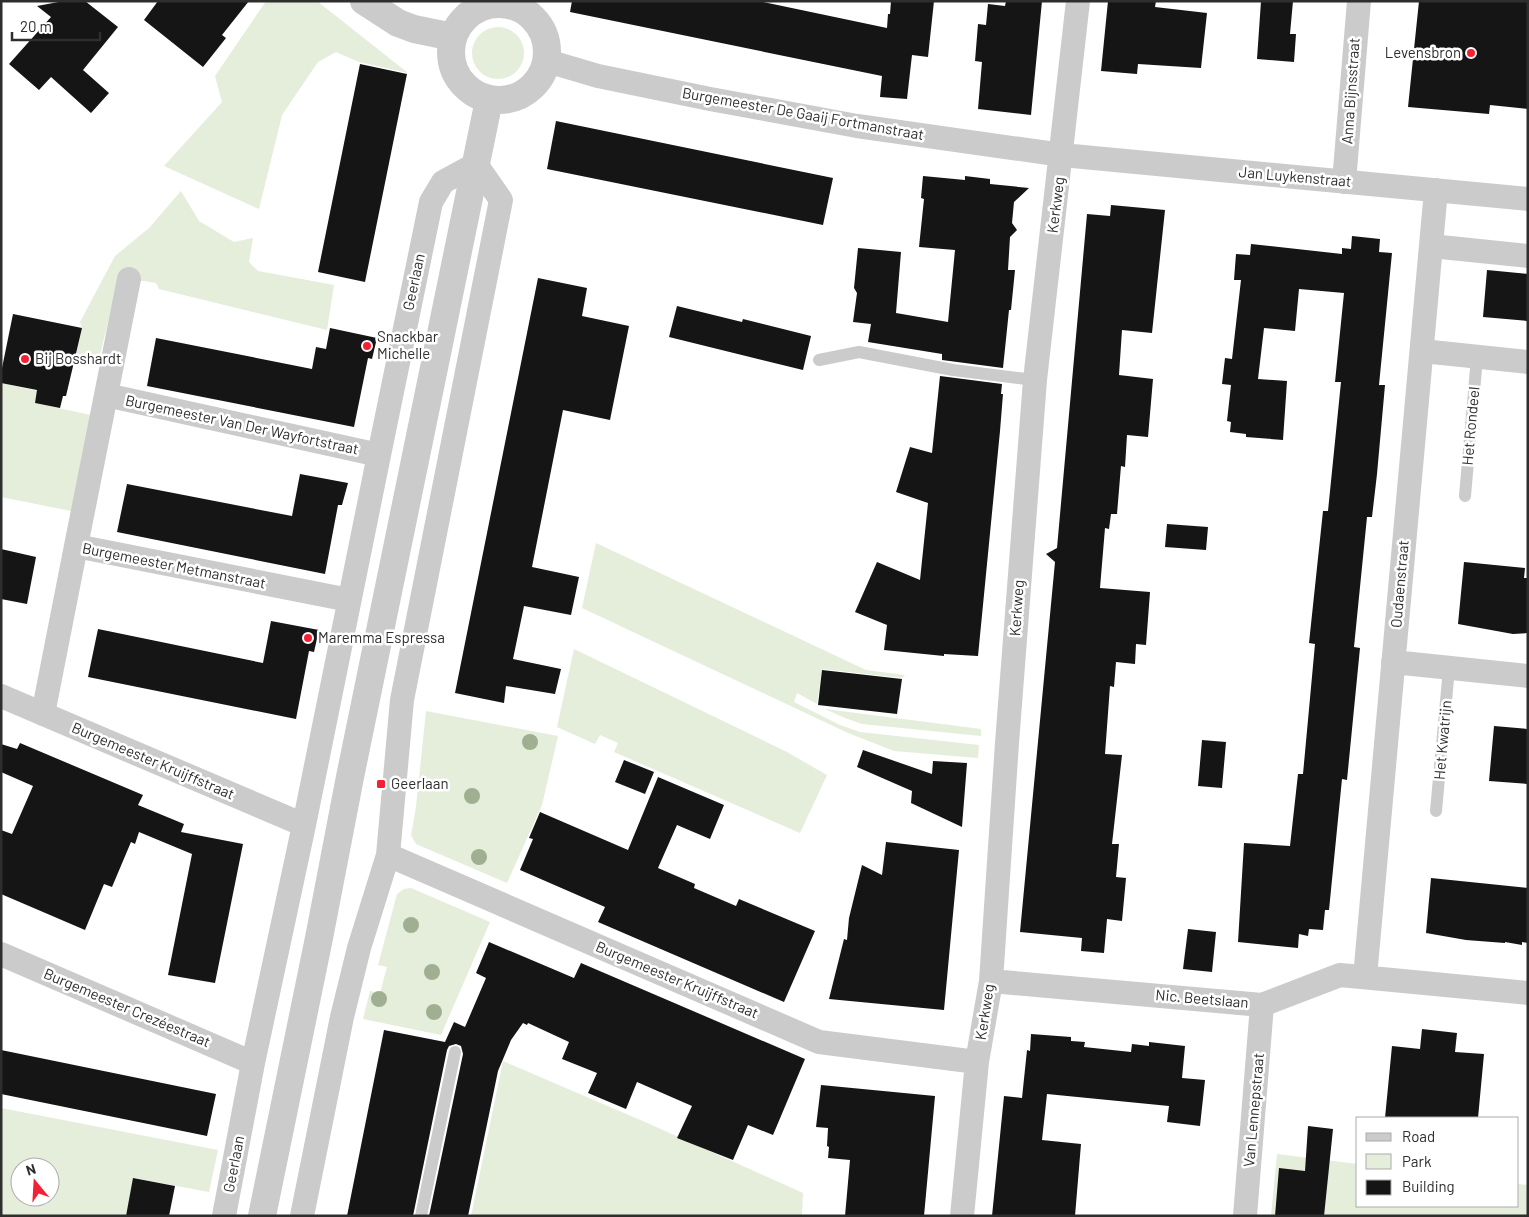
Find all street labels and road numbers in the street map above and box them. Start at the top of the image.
street label: Anna Bijnsstraat [1337,37,1363,145]
street label: Burgemeester De Gaaij Fortmanstraat [681,83,925,143]
street label: Jan Luykenstraat [1238,162,1352,190]
street label: Kerkweg [1043,176,1067,234]
street label: Geerlaan [398,252,428,312]
street label: Het Rondeel [1458,386,1482,466]
street label: Burgemeester Van Der Wayfortstraat [124,390,360,458]
street label: Burgemeester Metmanstraat [81,538,268,592]
street label: Oudaenstraat [1386,539,1412,629]
street label: Kerkweg [1005,579,1027,637]
street label: Het Kwatrijn [1430,699,1454,780]
street label: Burgemeester Kruijffstraat [69,718,237,803]
street label: Burgemeester Kruijffstraat [593,937,761,1022]
street label: Burgemeester Crezéestraat [41,964,213,1050]
street label: Kerkweg [971,983,997,1041]
street label: Nic. Beetslaan [1155,985,1249,1011]
street label: Van Lennepstraat [1239,1052,1267,1168]
street label: Geerlaan [219,1134,247,1194]

